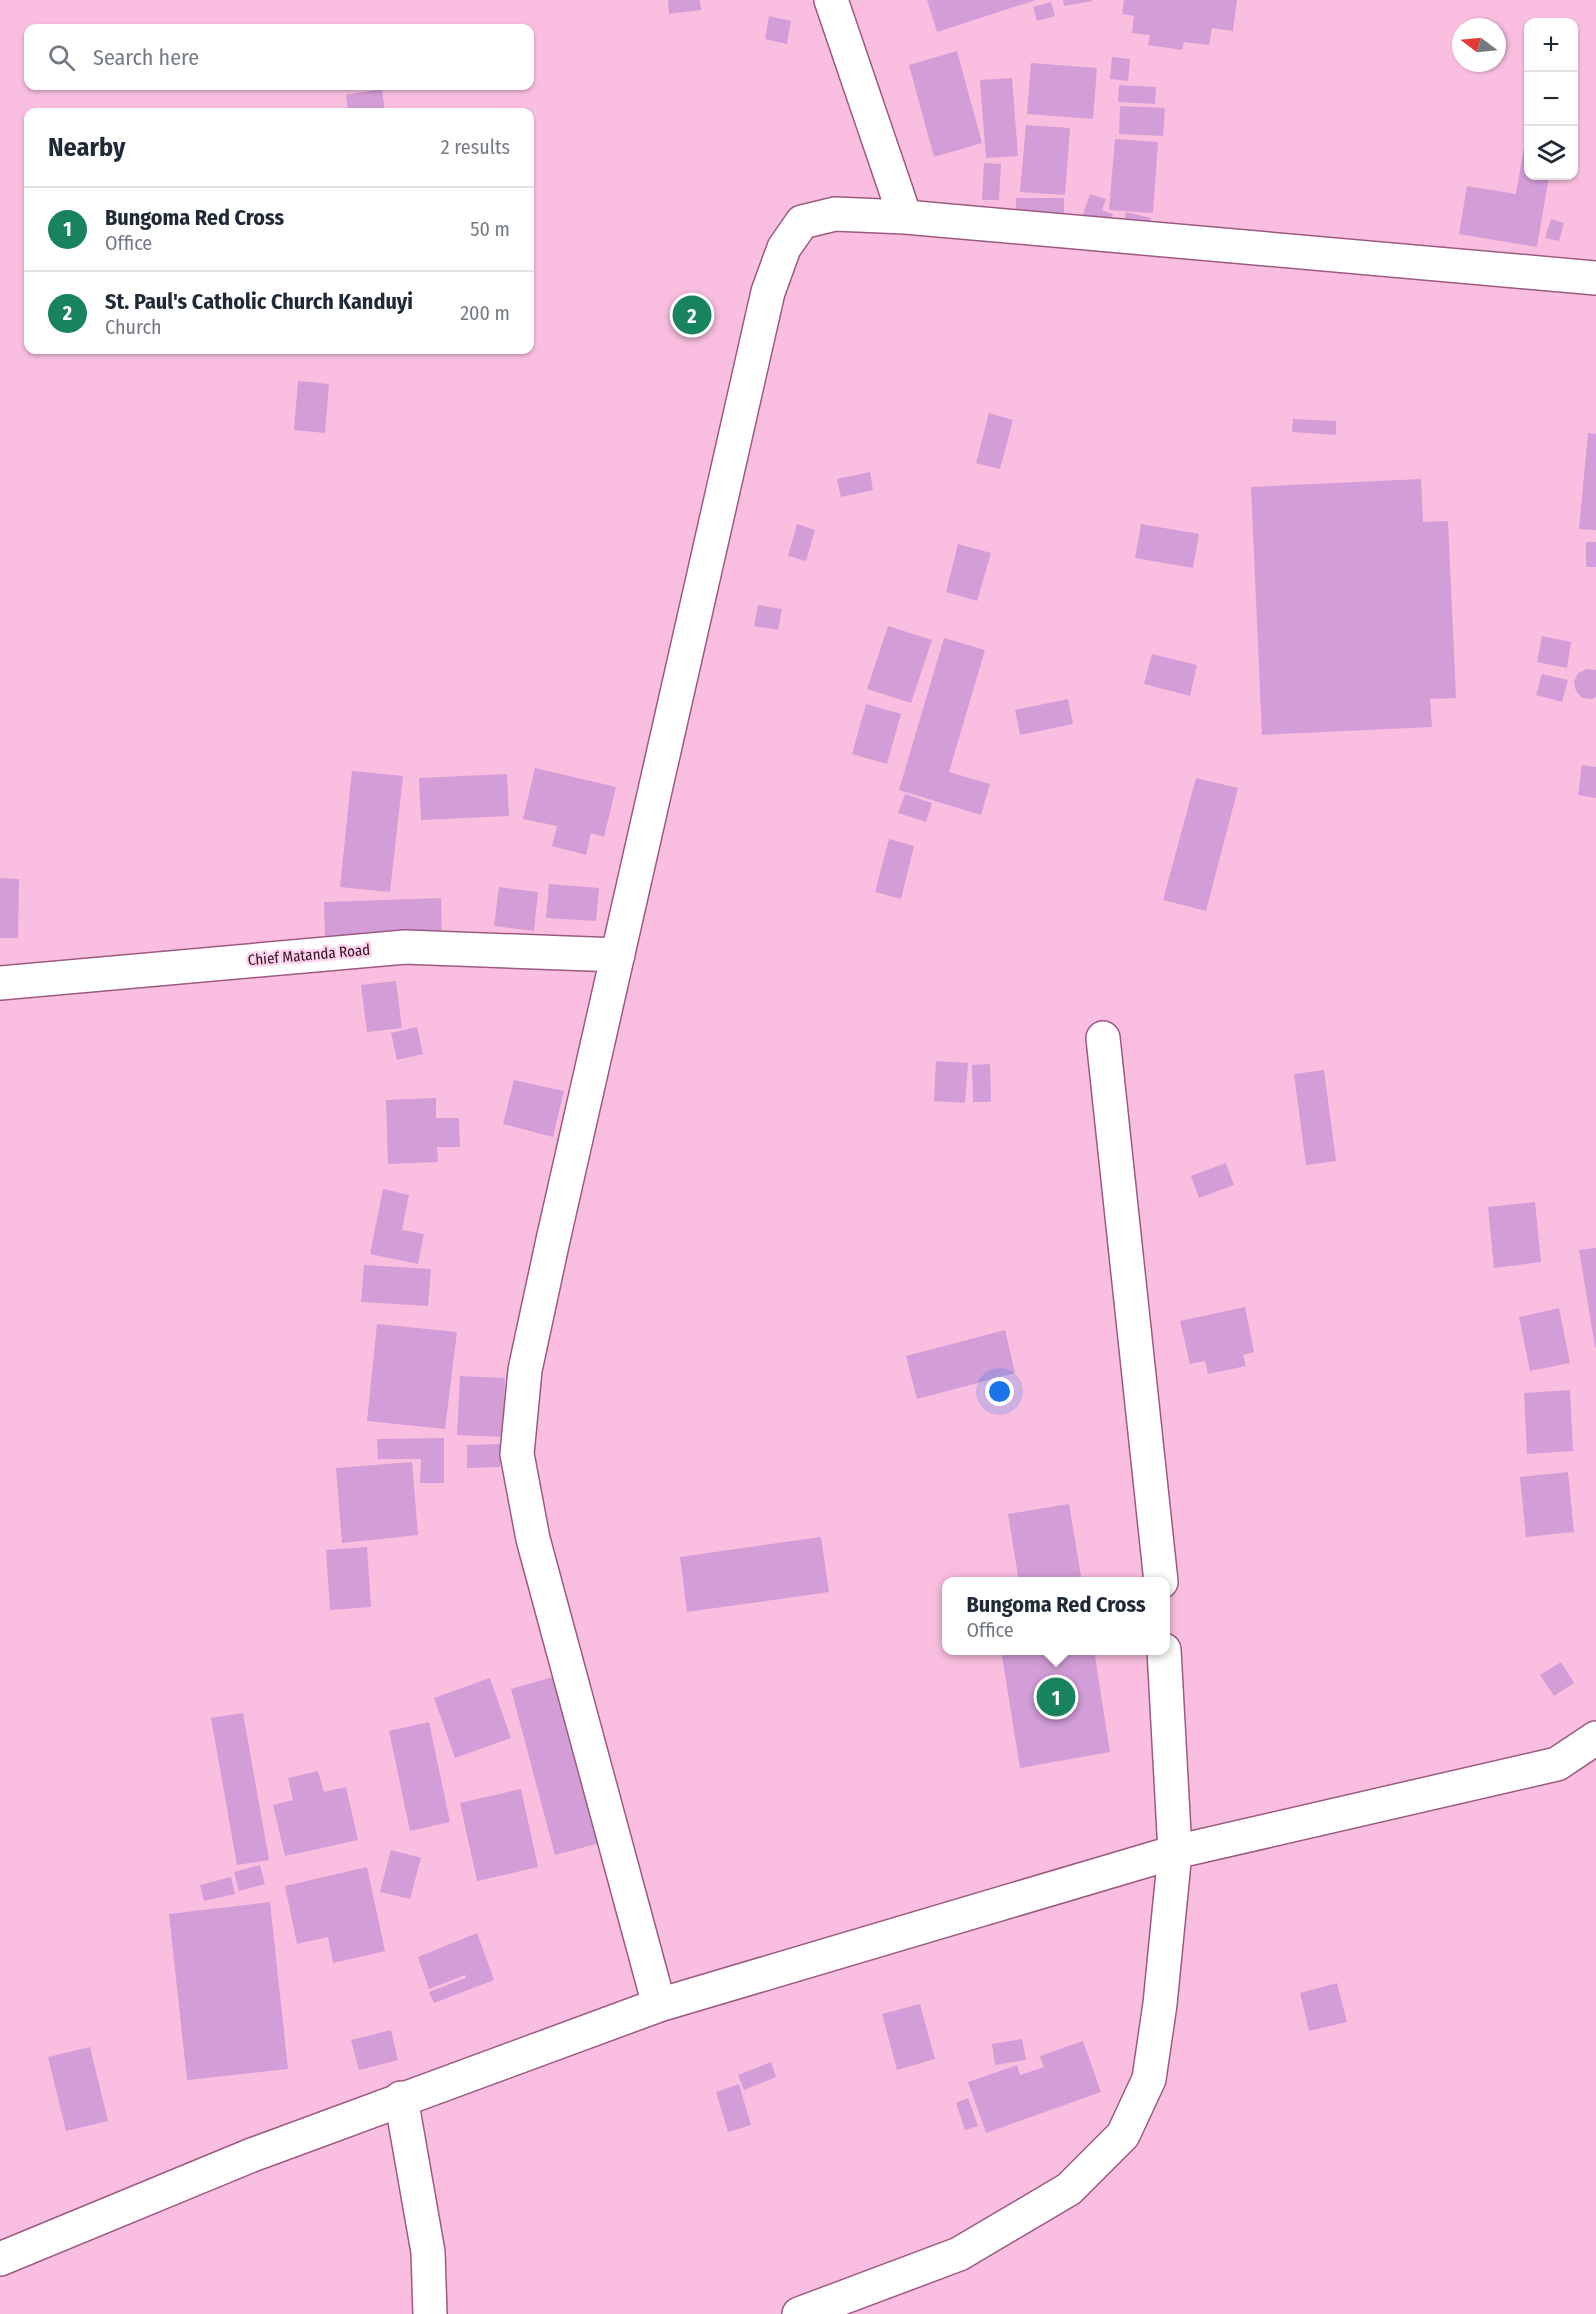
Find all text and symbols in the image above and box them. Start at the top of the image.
north arrow [1452,18,1506,72]
map controls [1524,18,1578,180]
button: + [1524,18,1578,72]
search box [24,24,534,90]
icon: search [45,41,78,74]
text: Search here [93,44,199,71]
button: − [1524,72,1578,126]
button: layers [1524,126,1578,180]
text: Nearby [48,132,125,163]
text: 2 results [441,135,510,159]
text: Bungoma Red Cross [105,204,284,231]
text: 1 [63,217,72,241]
text: 50 m [470,217,510,241]
text: Office [105,231,152,255]
text: St. Paul's Catholic Church Kanduyi [105,288,413,315]
pin: 2 [672,292,712,338]
text: 2 [63,301,72,325]
text: 200 m [460,301,510,325]
text: Church [105,315,161,339]
street label: Chief Matanda Road [247,941,371,969]
your location [985,1377,1014,1406]
popup [942,1577,1170,1655]
text: Bungoma Red Cross [966,1591,1146,1618]
text: Office [966,1618,1014,1642]
pin: 1 [1036,1674,1076,1720]

